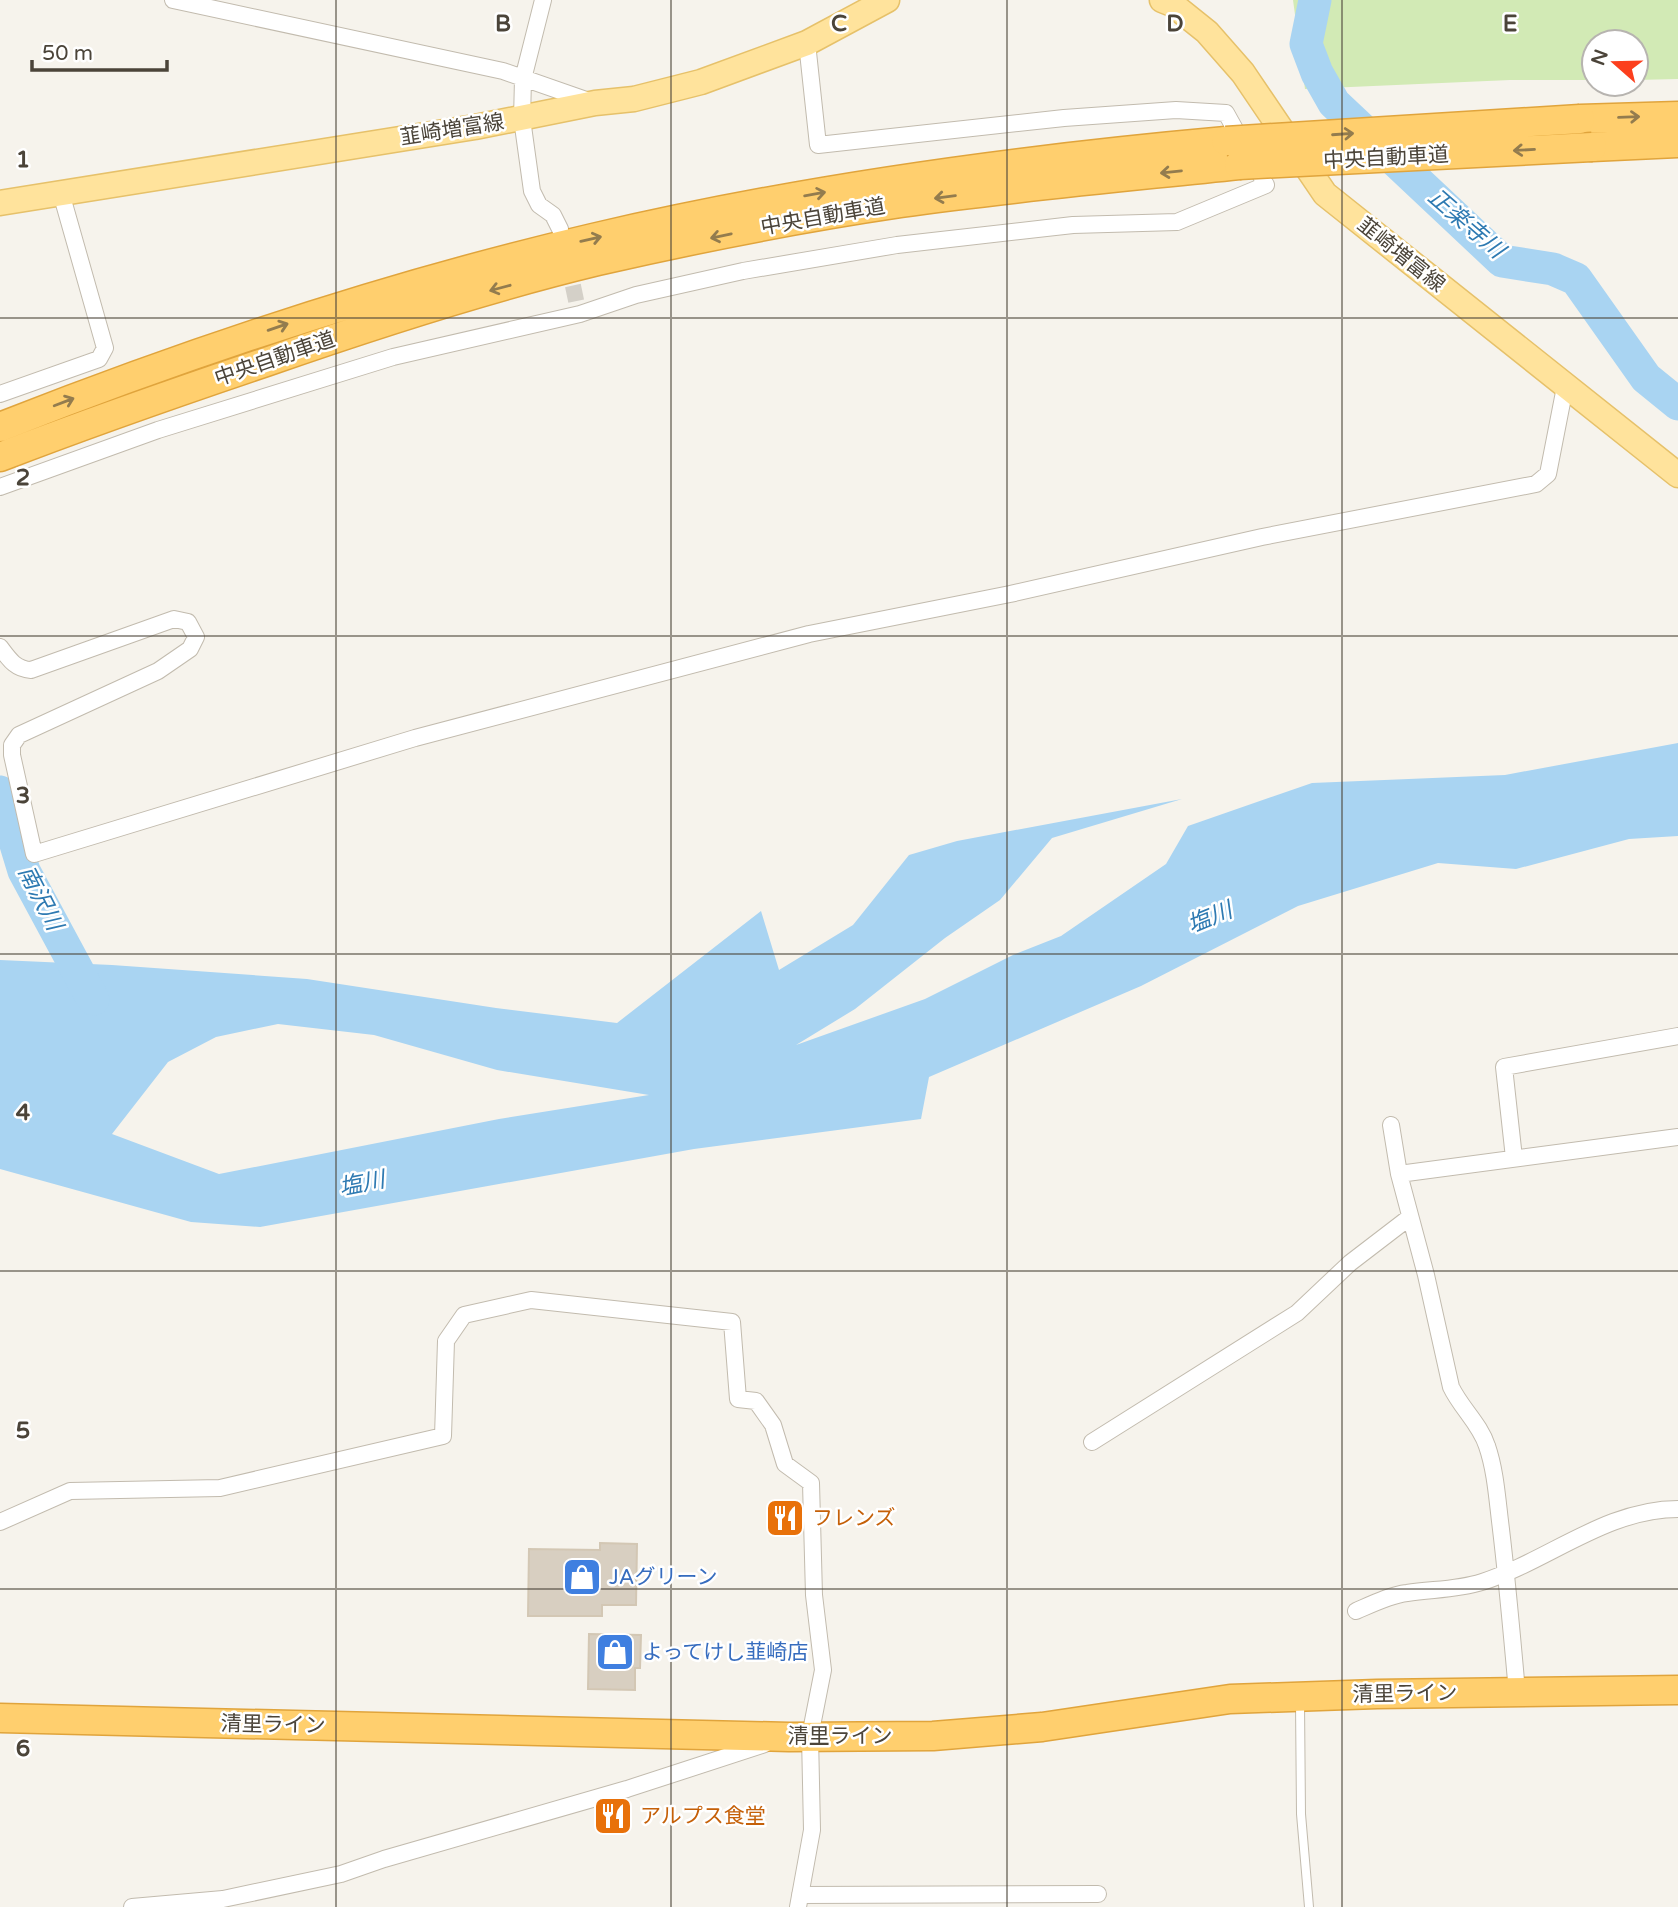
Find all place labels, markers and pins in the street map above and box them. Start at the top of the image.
restaurant icon: フレンズ [764,1497,806,1539]
place label: フレンズ [812,1506,896,1531]
shop icon: JAグリーン [561,1556,603,1598]
place label: JAグリーン [609,1565,717,1590]
shop icon: よってけし韮崎店 [594,1631,636,1673]
place label: よってけし韮崎店 [642,1640,808,1665]
restaurant icon: アルプス食堂 [592,1795,634,1837]
place label: アルプス食堂 [640,1804,766,1829]

